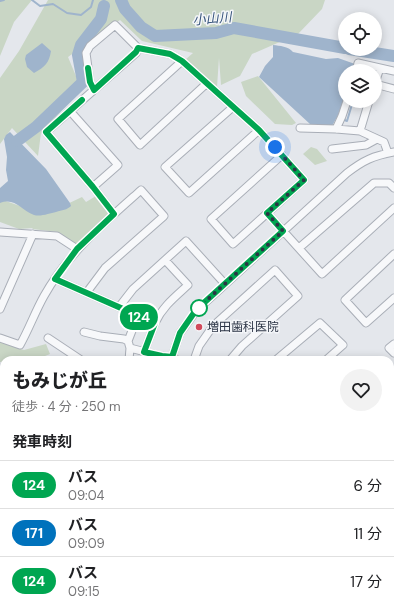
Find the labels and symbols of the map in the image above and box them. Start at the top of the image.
water label: 小山川 [192,8,234,29]
your location [265,137,285,157]
unlabelled marker [190,299,208,317]
line badge: 124 [116,304,162,330]
place label: 増田歯科医院 [207,319,279,335]
marker: 増田歯科医院 [194,322,204,332]

